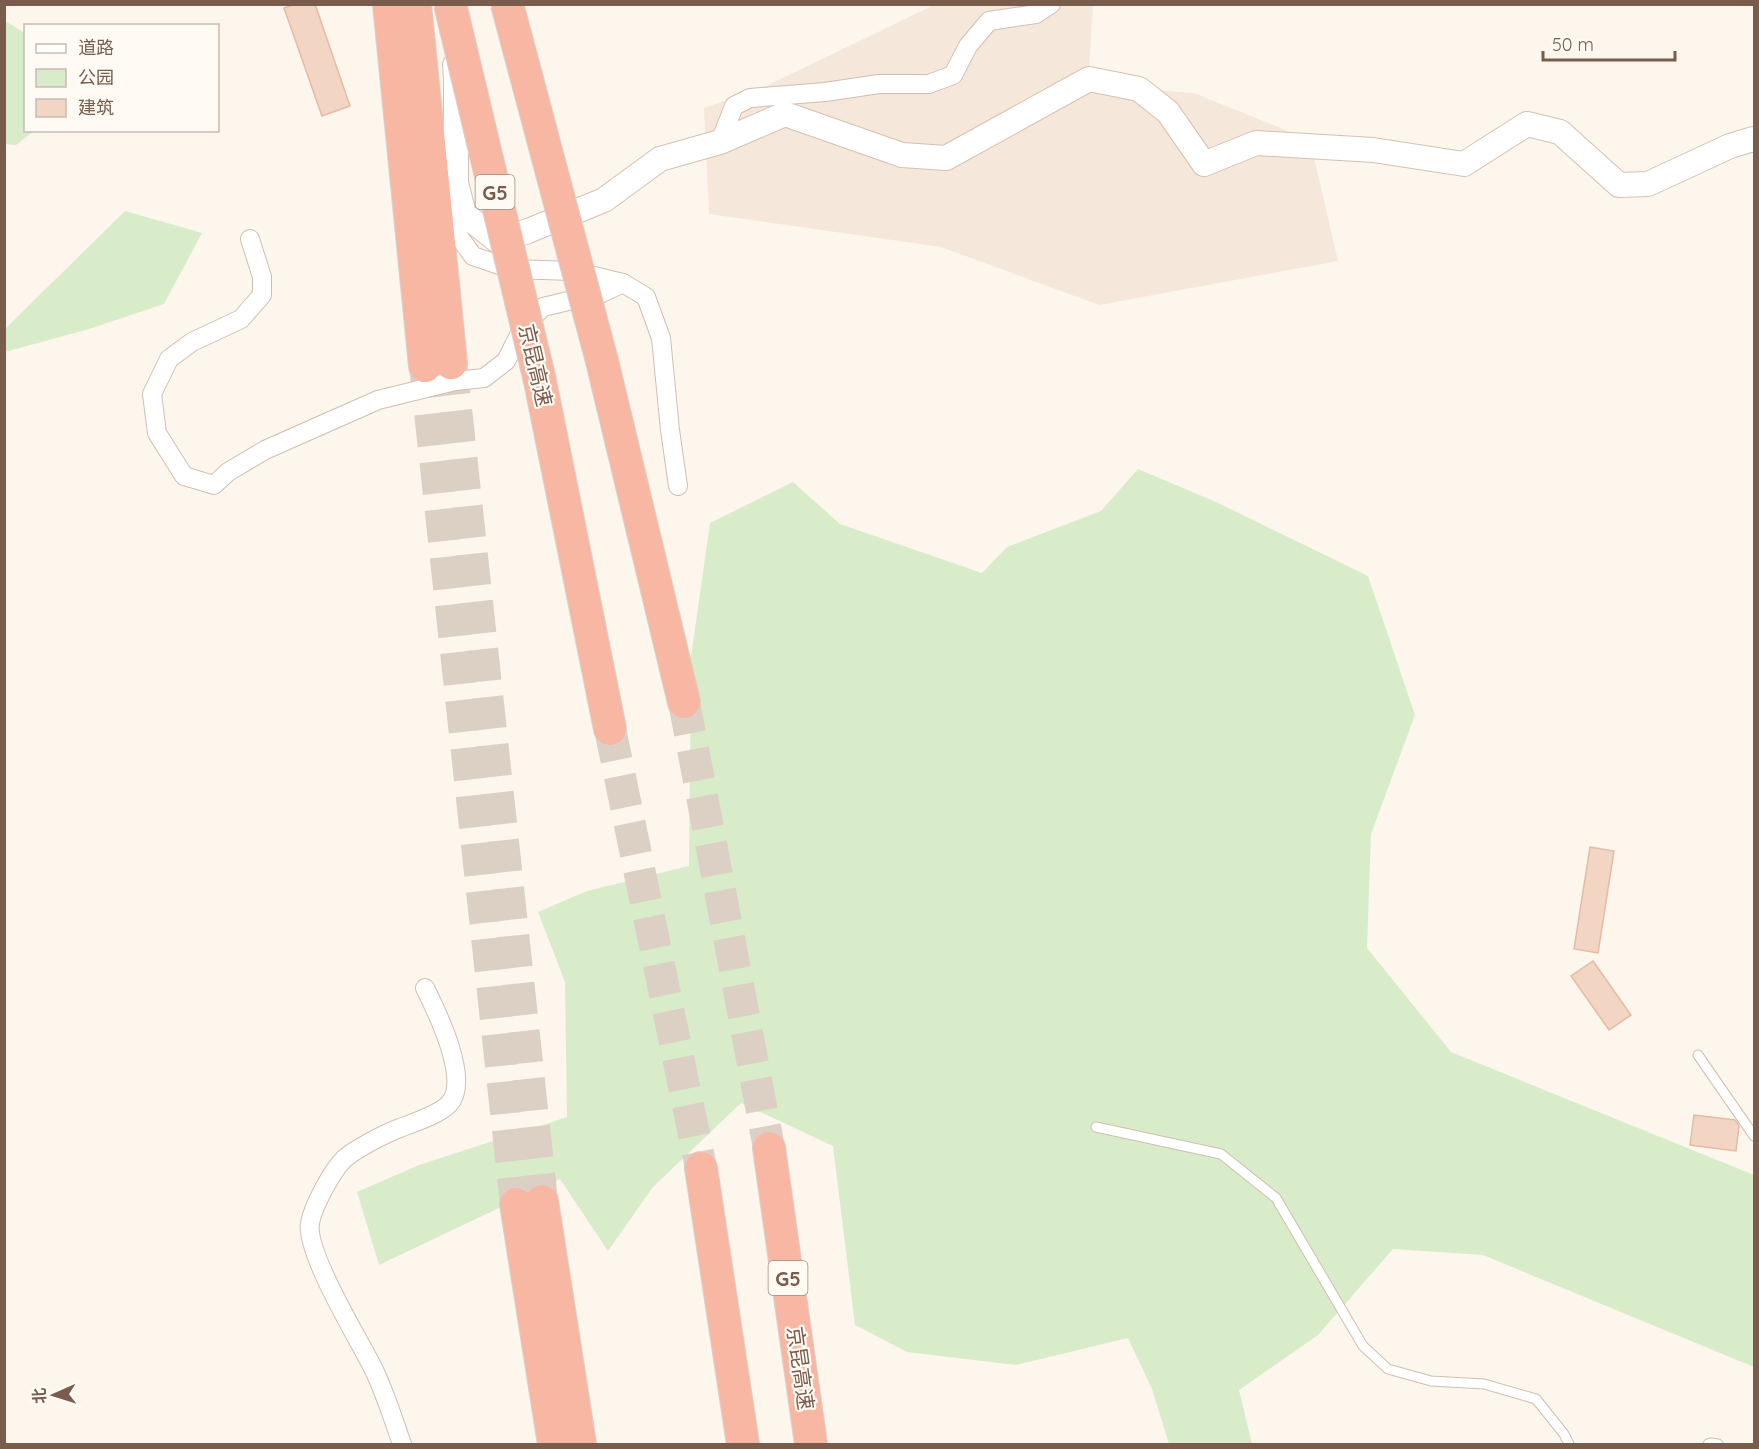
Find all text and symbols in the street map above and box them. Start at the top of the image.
legend [24,24,219,132]
scale bar [1543,24,1675,62]
text: 50 m [1552,33,1594,56]
text: 道路 [78,36,114,59]
text: 公园 [78,66,114,89]
text: 建筑 [78,96,114,119]
road number: G5 [476,175,514,209]
street label: 京昆高速 [514,321,558,409]
road number: G5 [768,1261,808,1295]
street label: 京昆高速 [782,1325,820,1411]
north arrow [24,1365,84,1425]
text: 北 [29,1387,49,1404]

